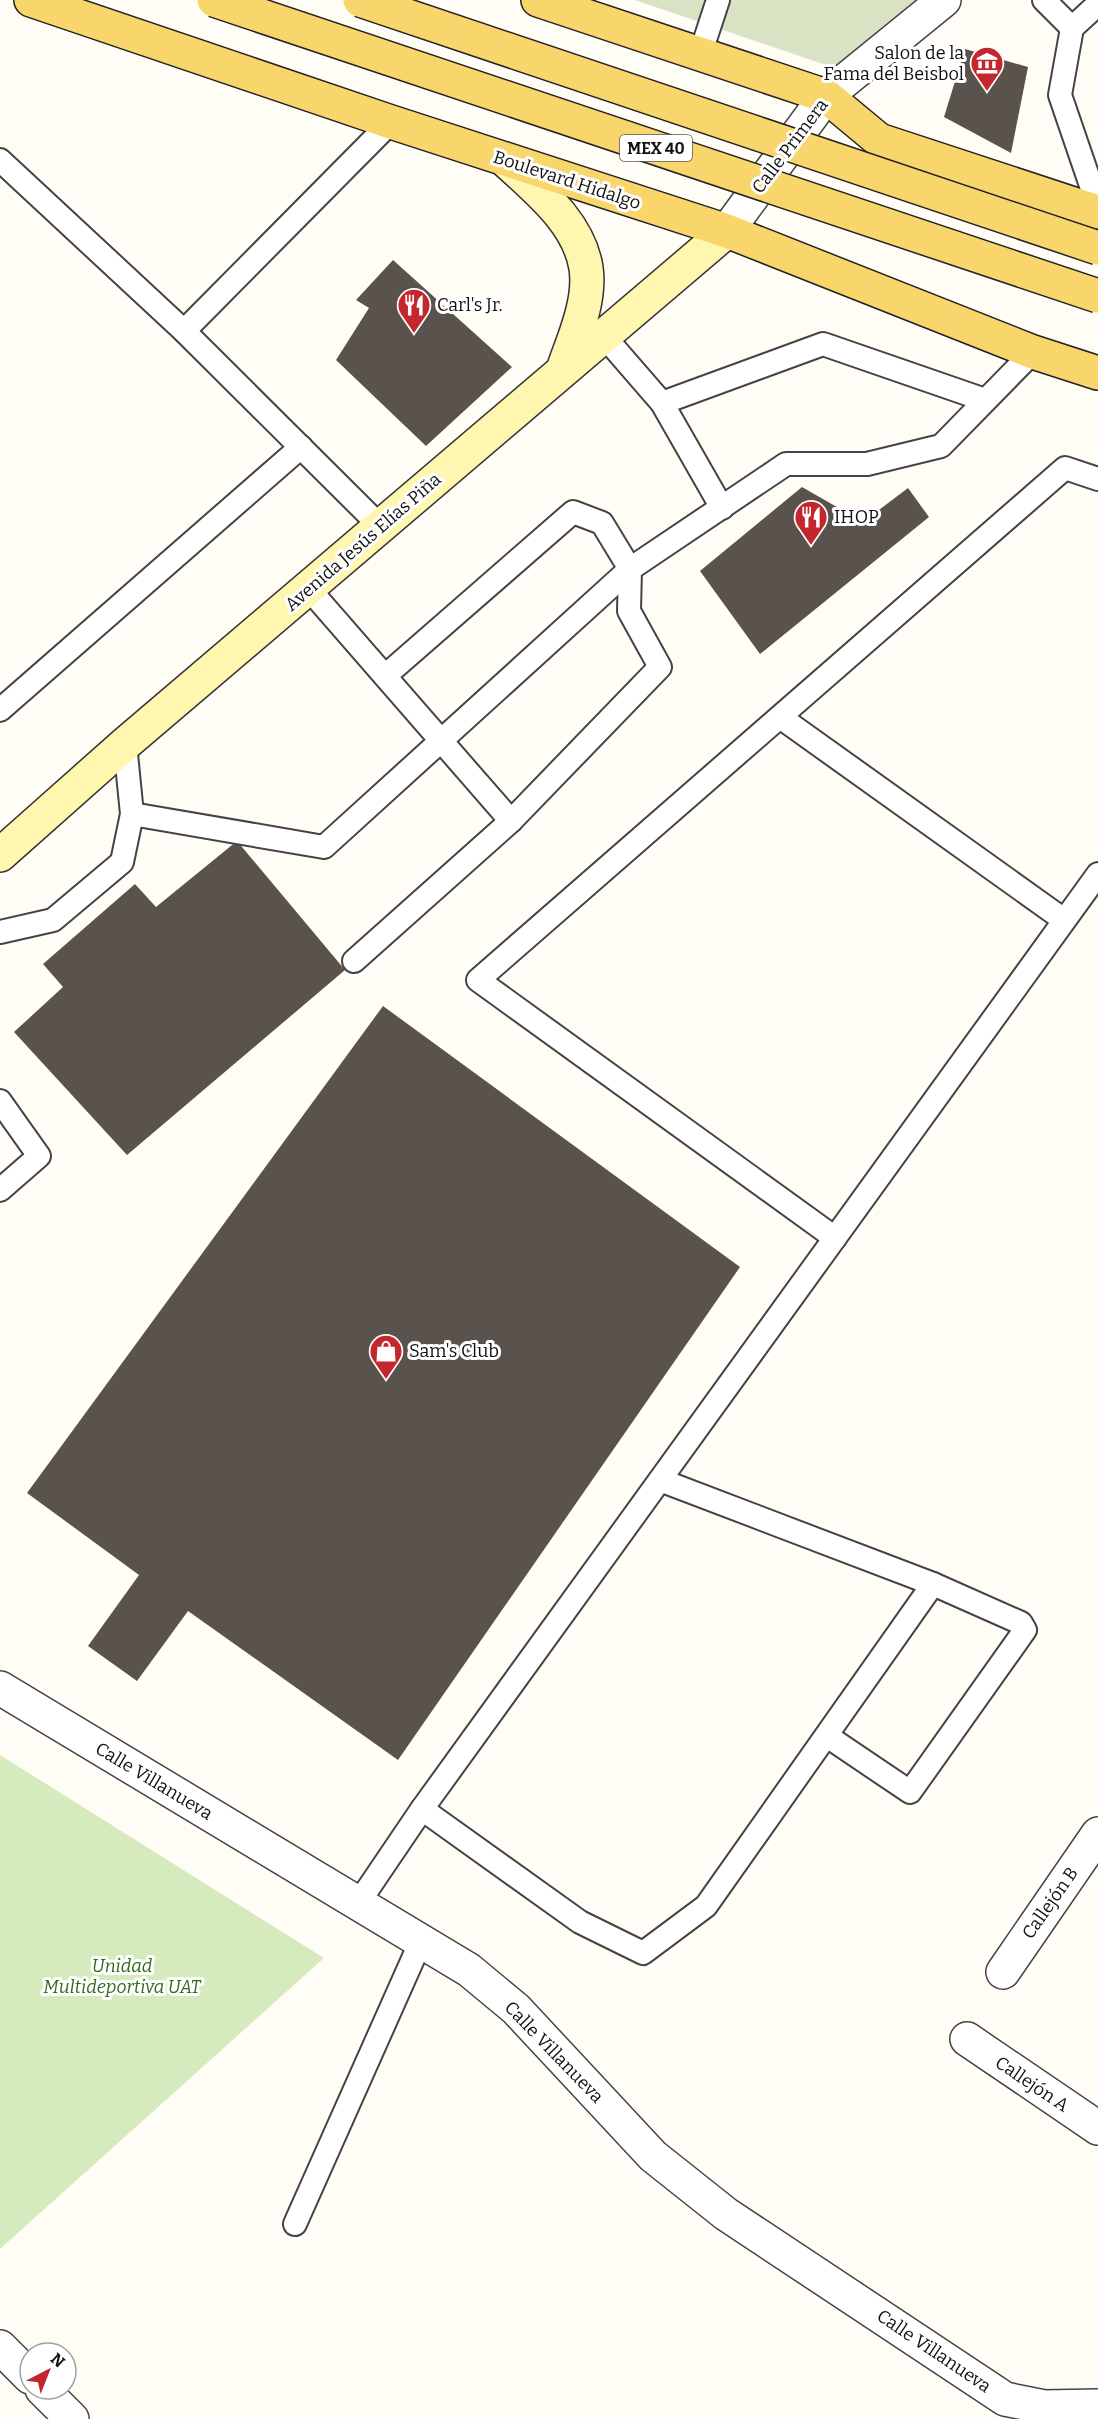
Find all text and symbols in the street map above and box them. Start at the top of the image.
place label: Salon de la Fama del Beisbol [823,42,964,85]
museum icon: Salon de la Fama del Beisbol [969,45,1005,92]
street label: Calle Primera [747,94,833,198]
road number: MEX 40 [620,135,692,161]
street label: Boulevard Hidalgo [491,146,643,214]
restaurant icon: Carl's Jr. [396,287,432,334]
place label: Carl's Jr. [437,294,503,316]
street label: Avenida Jesús Elías Piña [280,468,446,616]
restaurant icon: IHOP [793,499,829,546]
place label: IHOP [834,506,879,528]
shop icon: Sam's Club [368,1333,404,1380]
place label: Sam's Club [409,1340,499,1362]
street label: Calle Villanueva [91,1737,217,1825]
street label: Callejón B [1017,1863,1083,1943]
park label: Unidad Multideportiva UAT [43,1955,202,1998]
street label: Calle Villanueva [500,1997,608,2108]
street label: Callejón A [991,2051,1073,2117]
street label: Calle Villanueva [873,2305,995,2397]
north arrow [18,2341,78,2401]
text: N [47,2349,69,2371]

